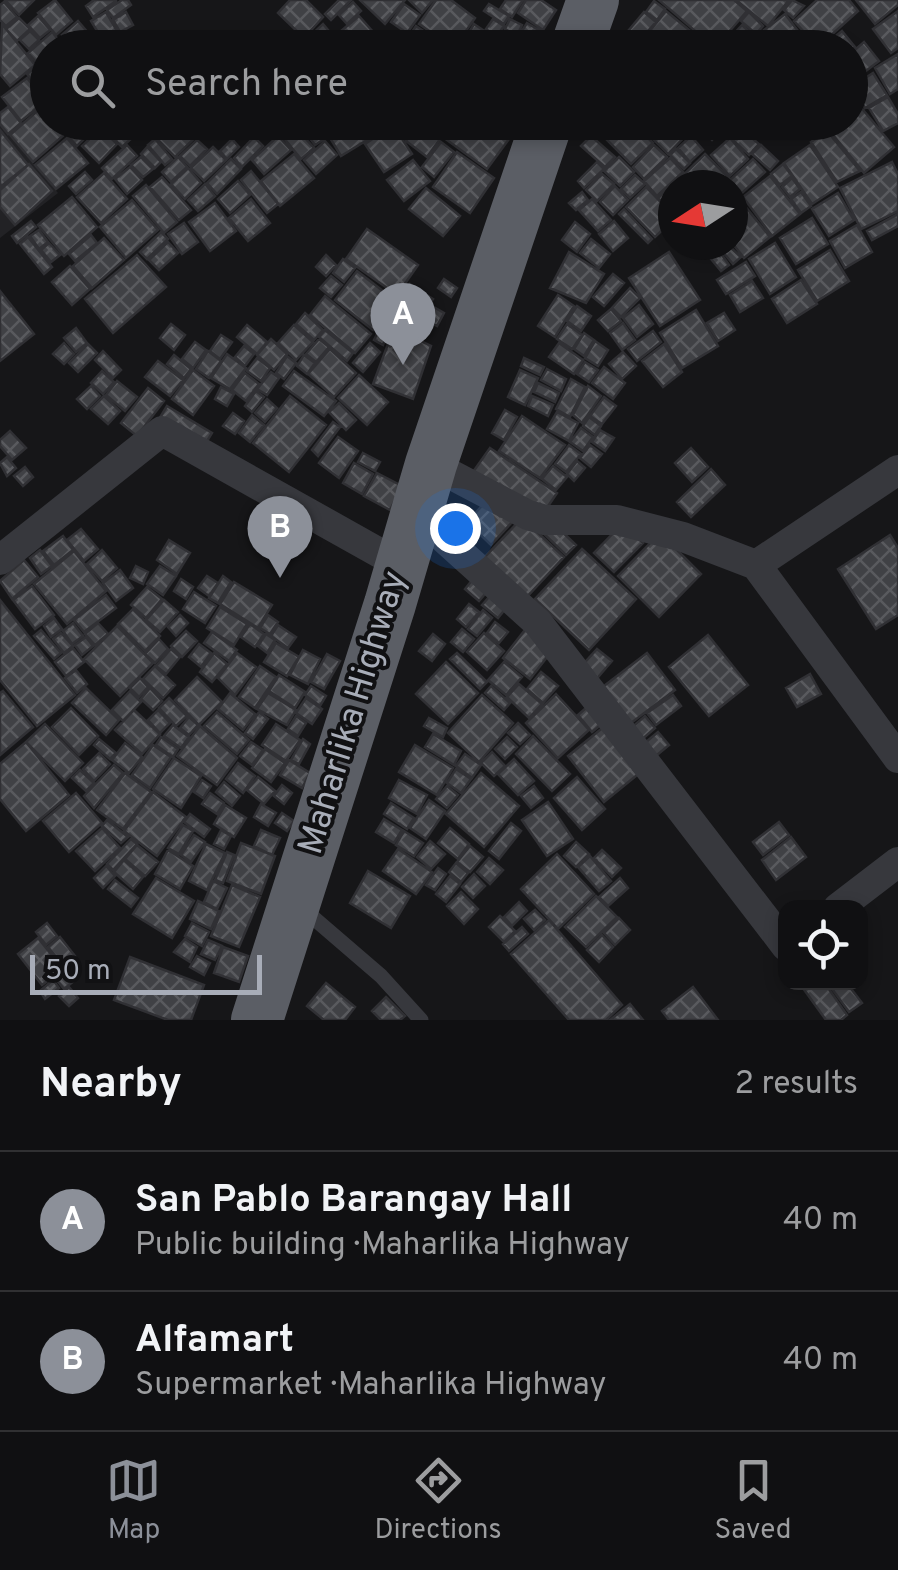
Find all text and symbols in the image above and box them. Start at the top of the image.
search box [30,30,868,140]
icon: search [65,58,120,113]
text: Search here [145,61,348,110]
north arrow [658,170,748,260]
pin: A [370,282,436,365]
pin: B [248,496,312,578]
your location [430,503,481,554]
street label: Maharlika Highway [290,566,418,860]
map controls [778,900,868,990]
button: locate [778,900,868,990]
scale bar [30,950,262,994]
text: 50 m [45,954,111,990]
text: Nearby [40,1059,182,1112]
text: 2 results [734,1065,858,1105]
text: San Pablo Barangay Hall [135,1177,572,1226]
text: A [61,1201,84,1241]
text: 40 m [783,1201,858,1241]
text: Public building · Maharlika Highway [135,1226,630,1266]
text: Alfamart [135,1317,294,1366]
text: B [61,1341,84,1381]
text: 40 m [783,1341,858,1381]
text: Supermarket · Maharlika Highway [135,1366,607,1406]
tab: Map [106,1453,161,1549]
tab: Directions [374,1453,502,1549]
tab: Saved [715,1453,792,1549]

